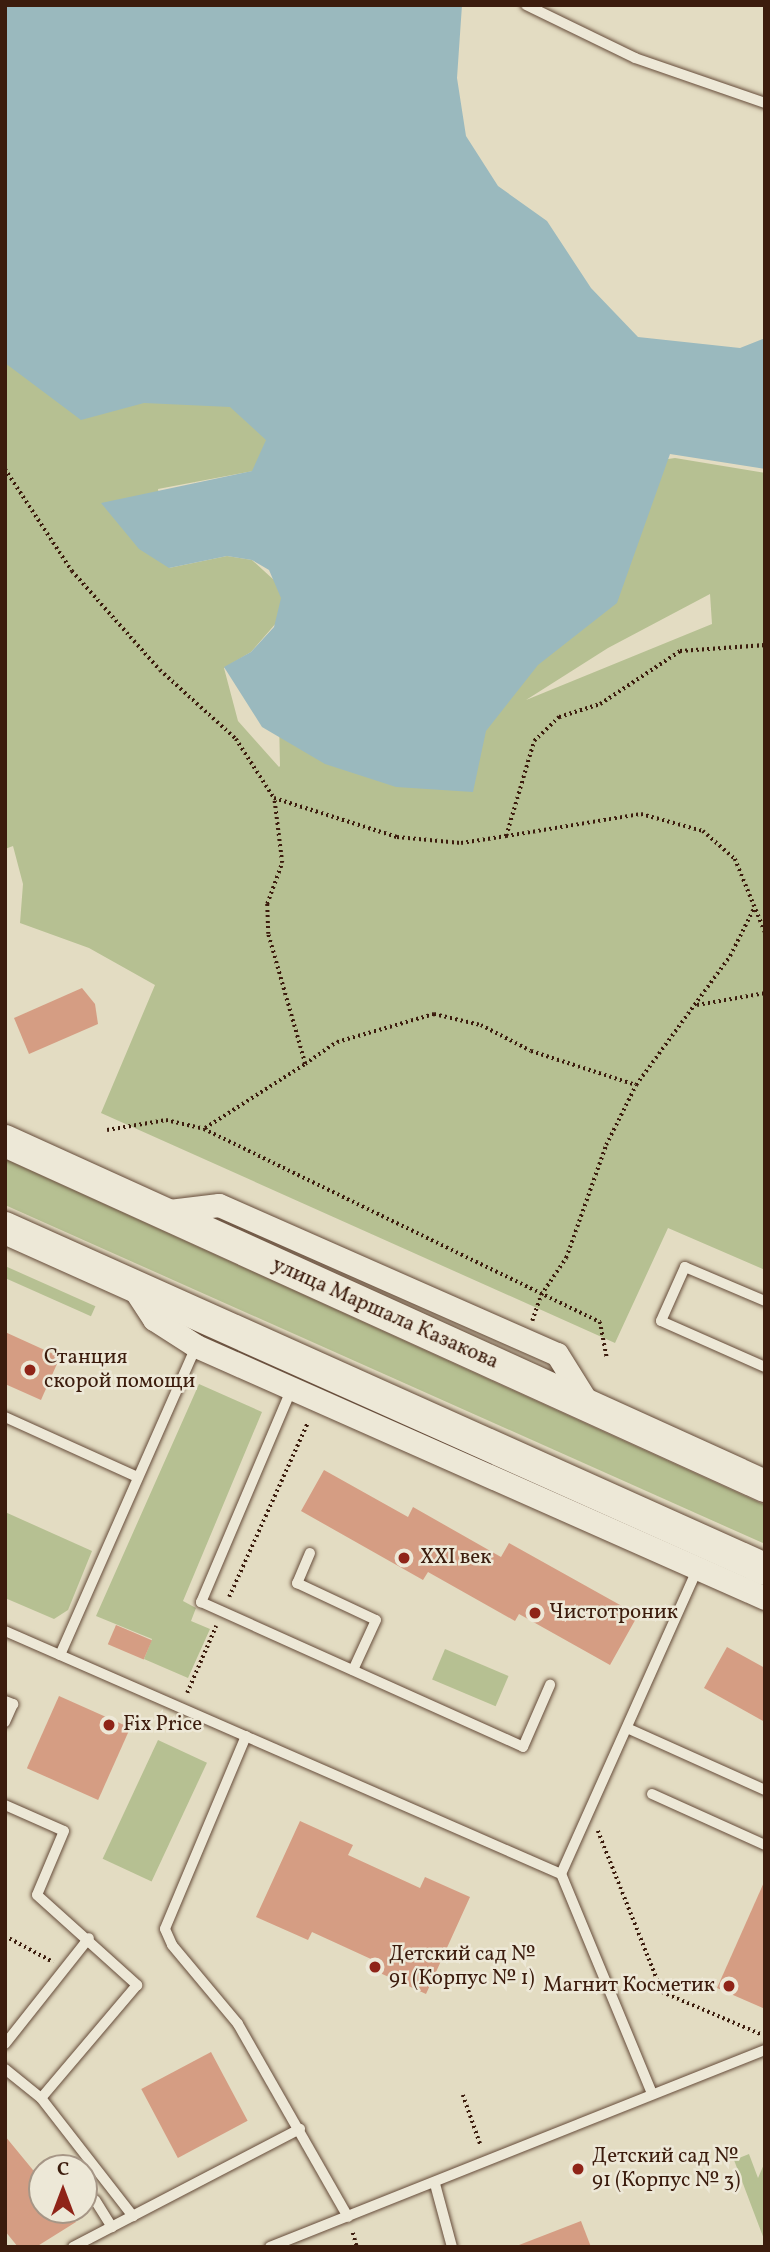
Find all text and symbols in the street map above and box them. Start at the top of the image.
street label: улица Маршала Казакова [268,1253,502,1375]
place label: Станция скорой помощи [44,1345,195,1395]
marker: Станция скорой помощи [22,1362,38,1378]
place label: XXI век [420,1545,491,1571]
marker: XXI век [394,1548,414,1568]
place label: Чистотроник [549,1600,678,1626]
marker: Чистотроник [527,1605,543,1621]
place label: Fix Price [123,1712,202,1738]
marker: Fix Price [101,1717,117,1733]
place label: Детский сад № 91 (Корпус № 1) [389,1942,535,1992]
marker: Детский сад № 91 (Корпус № 1) [367,1959,383,1975]
place label: Магнит Косметик [543,1973,715,1999]
marker: Магнит Косметик [721,1978,737,1994]
place label: Детский сад № 91 (Корпус № 3) [592,2144,740,2194]
north arrow [28,2154,98,2224]
text: С [57,2157,69,2183]
marker: Детский сад № 91 (Корпус № 3) [570,2161,586,2177]

